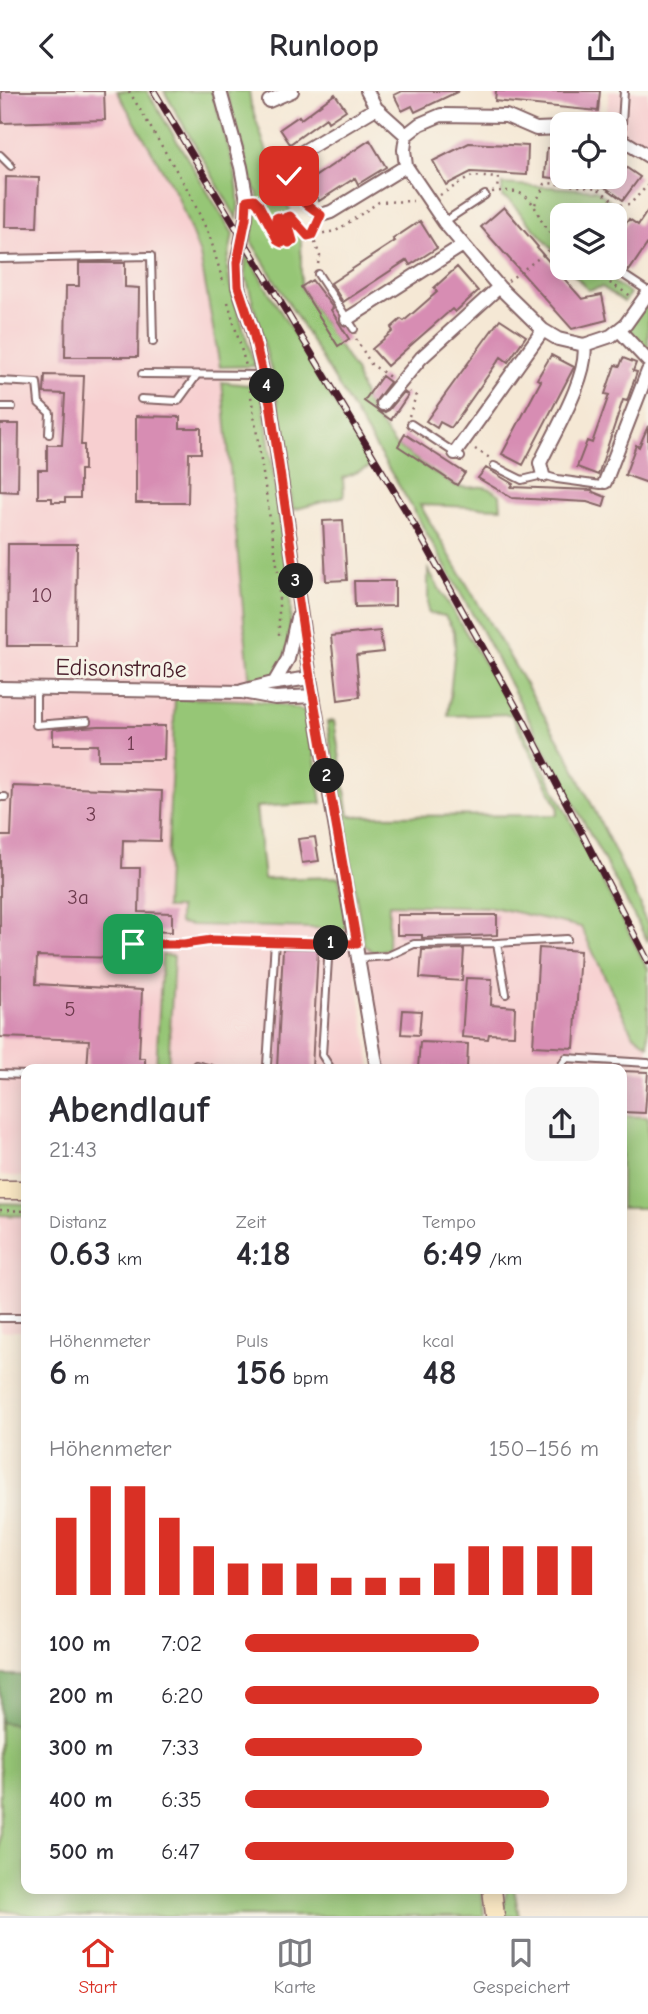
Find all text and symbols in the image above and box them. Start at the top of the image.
icon: back [28,27,66,65]
text: Runloop [269,27,379,64]
icon: share [582,27,620,65]
map controls [550,112,627,280]
button: locate [550,112,627,189]
pin [259,146,319,206]
icon: check [270,157,308,195]
button: layers [550,203,627,280]
pin: 4 [250,369,284,403]
text: 4 [262,374,271,396]
pin: 3 [278,563,314,599]
text: 3 [291,569,300,591]
house number: 10 [31,583,53,607]
street label: Edisonstraße [55,653,187,683]
house number: 1 [127,731,135,755]
pin: 2 [310,759,344,793]
text: 2 [322,764,331,786]
house number: 3 [86,802,96,826]
house number: 3a [67,885,89,909]
pin [103,914,163,974]
icon: arrive [114,925,152,963]
pin: 1 [314,925,348,961]
text: 1 [327,931,334,953]
house number: 5 [64,997,76,1021]
button: share [525,1087,599,1161]
text: Abendlauf [49,1088,209,1132]
text: 21:43 [49,1136,97,1163]
text: Distanz [49,1211,107,1233]
text: Zeit [236,1211,266,1233]
text: Tempo [422,1211,476,1233]
text: 0.63 [49,1233,111,1274]
text: 4:18 [236,1233,291,1274]
text: 6:49 [422,1233,483,1274]
text: km [111,1248,142,1270]
text: /km [483,1248,522,1270]
text: Höhenmeter [49,1330,150,1352]
text: Puls [236,1330,268,1352]
text: kcal [422,1330,454,1352]
text: 6 [49,1352,67,1393]
text: 156 [236,1352,286,1393]
text: 48 [422,1352,457,1393]
text: m [67,1367,89,1389]
text: bpm [286,1367,329,1389]
text: Höhenmeter [49,1435,171,1462]
text: 150–156 m [489,1435,599,1462]
text: 100 m [49,1630,111,1657]
text: 7:02 [161,1630,202,1657]
text: 200 m [49,1682,113,1709]
text: 6:20 [161,1682,204,1709]
text: 300 m [49,1734,113,1761]
text: 7:33 [161,1734,199,1761]
text: 400 m [49,1786,113,1813]
text: 6:35 [161,1786,202,1813]
text: 500 m [49,1838,114,1865]
text: 6:47 [161,1838,200,1865]
tab: Start [78,1934,117,1998]
tab: Karte [273,1934,316,1998]
tab: Gespeichert [473,1934,570,1998]

